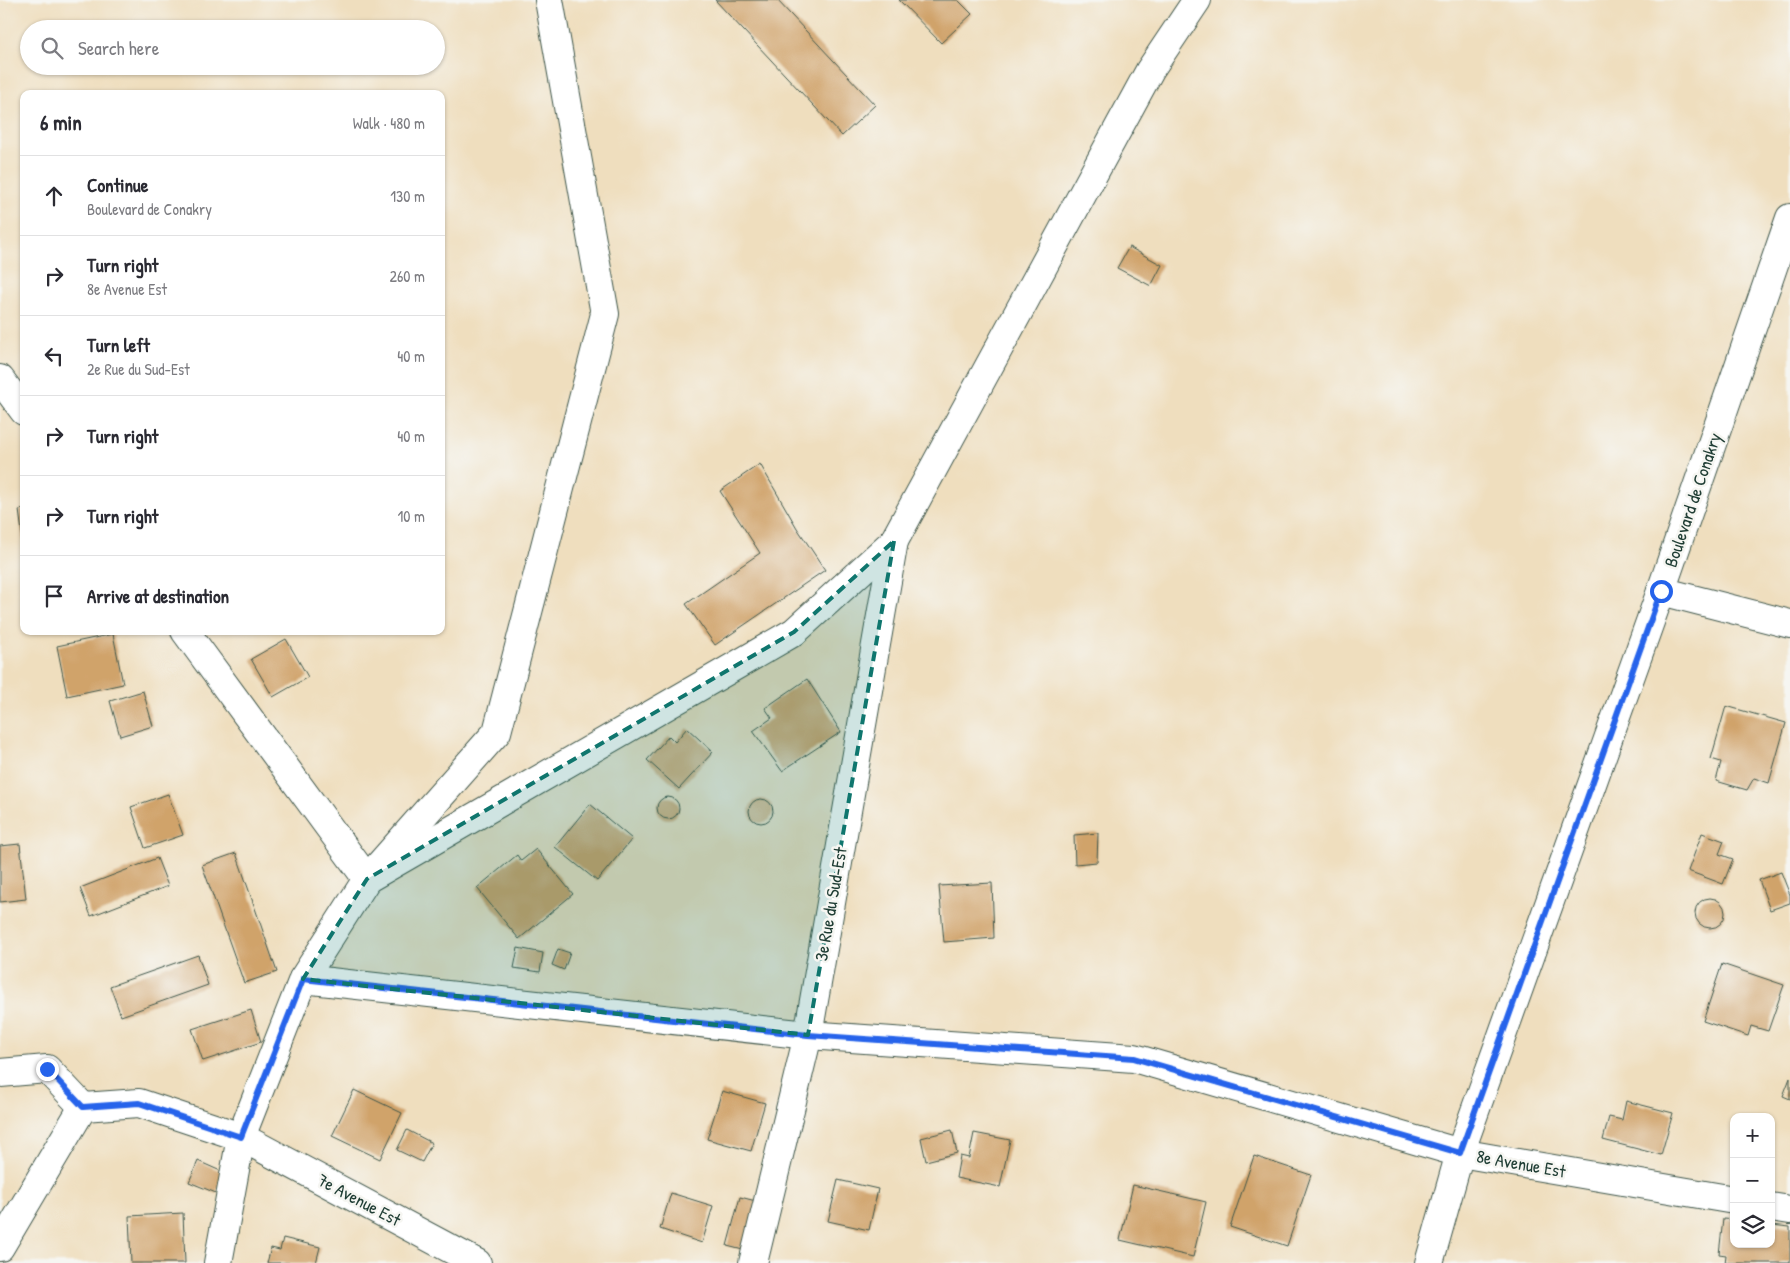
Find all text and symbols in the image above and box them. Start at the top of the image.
search box [20,20,445,75]
icon: search [38,34,66,62]
text: Search here [78,35,159,61]
text: 6 min [40,108,82,137]
text: Walk · 480 m [353,112,425,134]
text: Continue [87,172,148,198]
icon: ahead [40,182,68,210]
text: 130 m [390,185,425,207]
text: Boulevard de Conakry [87,198,212,220]
text: Turn right [87,252,158,278]
icon: right [40,262,68,290]
text: 260 m [389,265,425,287]
text: 8e Avenue Est [87,278,167,300]
text: Turn left [87,332,150,358]
icon: left [40,342,68,370]
text: 40 m [397,345,425,367]
text: 2e Rue du Sud-Est [87,358,190,380]
icon: right [40,422,68,450]
text: Turn right [87,423,158,449]
text: 40 m [397,425,425,447]
street label: Boulevard de Conakry [1658,429,1727,570]
icon: right [40,502,68,530]
text: Turn right [87,503,158,529]
text: 10 m [397,505,425,527]
route start [1650,580,1673,603]
icon: arrive [40,582,68,610]
text: Arrive at destination [87,583,229,609]
street label: 3e Rue du Sud-Est [808,844,853,963]
route end [36,1058,59,1081]
map controls [1730,1113,1775,1248]
button: + [1730,1113,1775,1158]
street label: 8e Avenue Est [1475,1143,1568,1184]
button: − [1730,1158,1775,1203]
street label: 7e Avenue Est [313,1167,406,1232]
button: layers [1730,1203,1775,1248]

